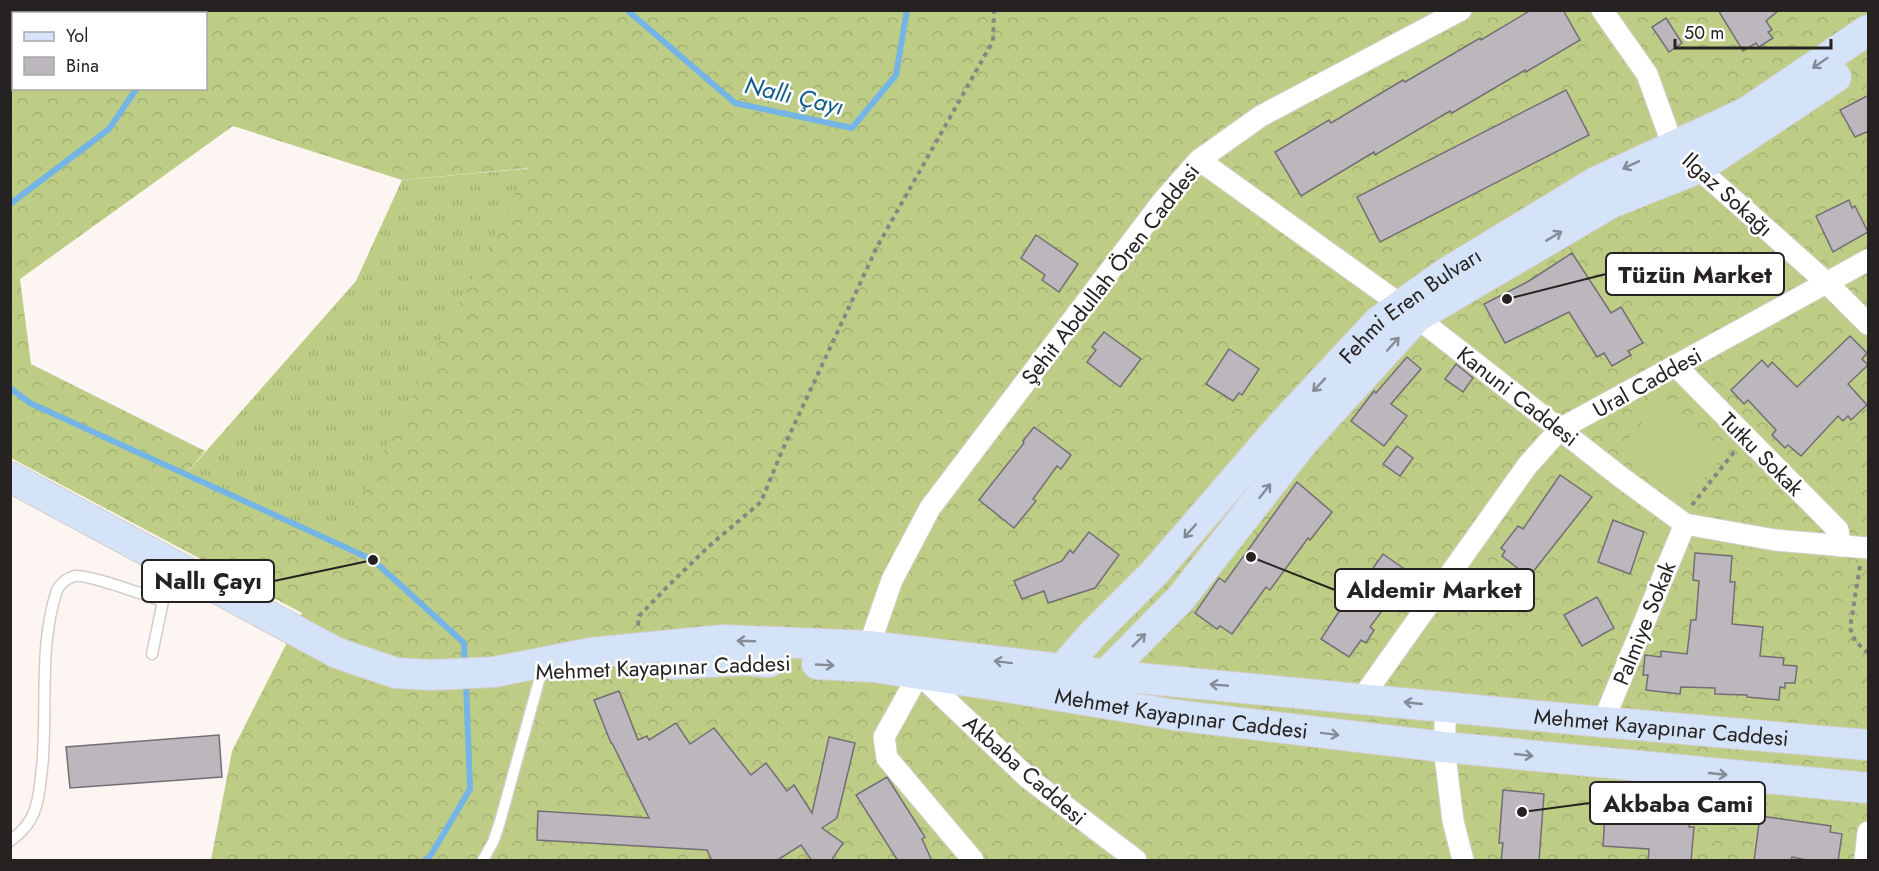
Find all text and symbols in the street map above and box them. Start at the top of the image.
legend [12,12,207,90]
scale bar [1675,12,1831,50]
text: 50 m [1684,20,1724,46]
text: Yol [66,23,88,49]
text: Bina [66,53,99,79]
one-way arrow [1812,57,1829,69]
water label: Nallı Çayı [741,67,847,124]
street label: Ilgaz Sokağı [1675,144,1781,244]
street label: Şehit Abdullah Ören Caddesi [1013,156,1207,392]
one-way arrow [1622,160,1640,172]
one-way arrow [1545,230,1562,242]
street label: Fehmi Eren Bulvarı [1331,239,1487,371]
callout: Tüzün Market [1606,253,1784,295]
text: Tüzün Market [1618,257,1772,292]
one-way arrow [1386,337,1400,352]
street label: Kanuni Caddesi [1450,338,1586,454]
street label: Ural Caddesi [1587,339,1707,425]
one-way arrow [1312,377,1326,392]
street label: Tutku Sokak [1713,405,1811,503]
one-way arrow [1259,483,1272,499]
one-way arrow [1183,523,1197,538]
street label: Palmiye Sokak [1605,556,1684,690]
callout: Nallı Çayı [142,560,274,602]
text: Nallı Çayı [154,563,262,598]
callout: Aldemir Market [1335,569,1534,611]
text: Aldemir Market [1345,572,1522,607]
one-way arrow [1132,632,1147,647]
one-way arrow [736,635,756,646]
street label: Mehmet Kayapınar Caddesi [535,647,791,687]
one-way arrow [993,657,1013,668]
one-way arrow [814,659,834,670]
street label: Mehmet Kayapınar Caddesi [1052,679,1310,747]
one-way arrow [1209,679,1229,690]
one-way arrow [1403,697,1423,708]
street label: Mehmet Kayapınar Caddesi [1533,700,1790,754]
street label: Akbaba Caddesi [957,708,1093,832]
one-way arrow [1319,728,1339,739]
one-way arrow [1513,750,1533,761]
one-way arrow [1707,769,1727,780]
callout: Akbaba Cami [1590,782,1765,824]
text: Akbaba Cami [1602,786,1753,821]

